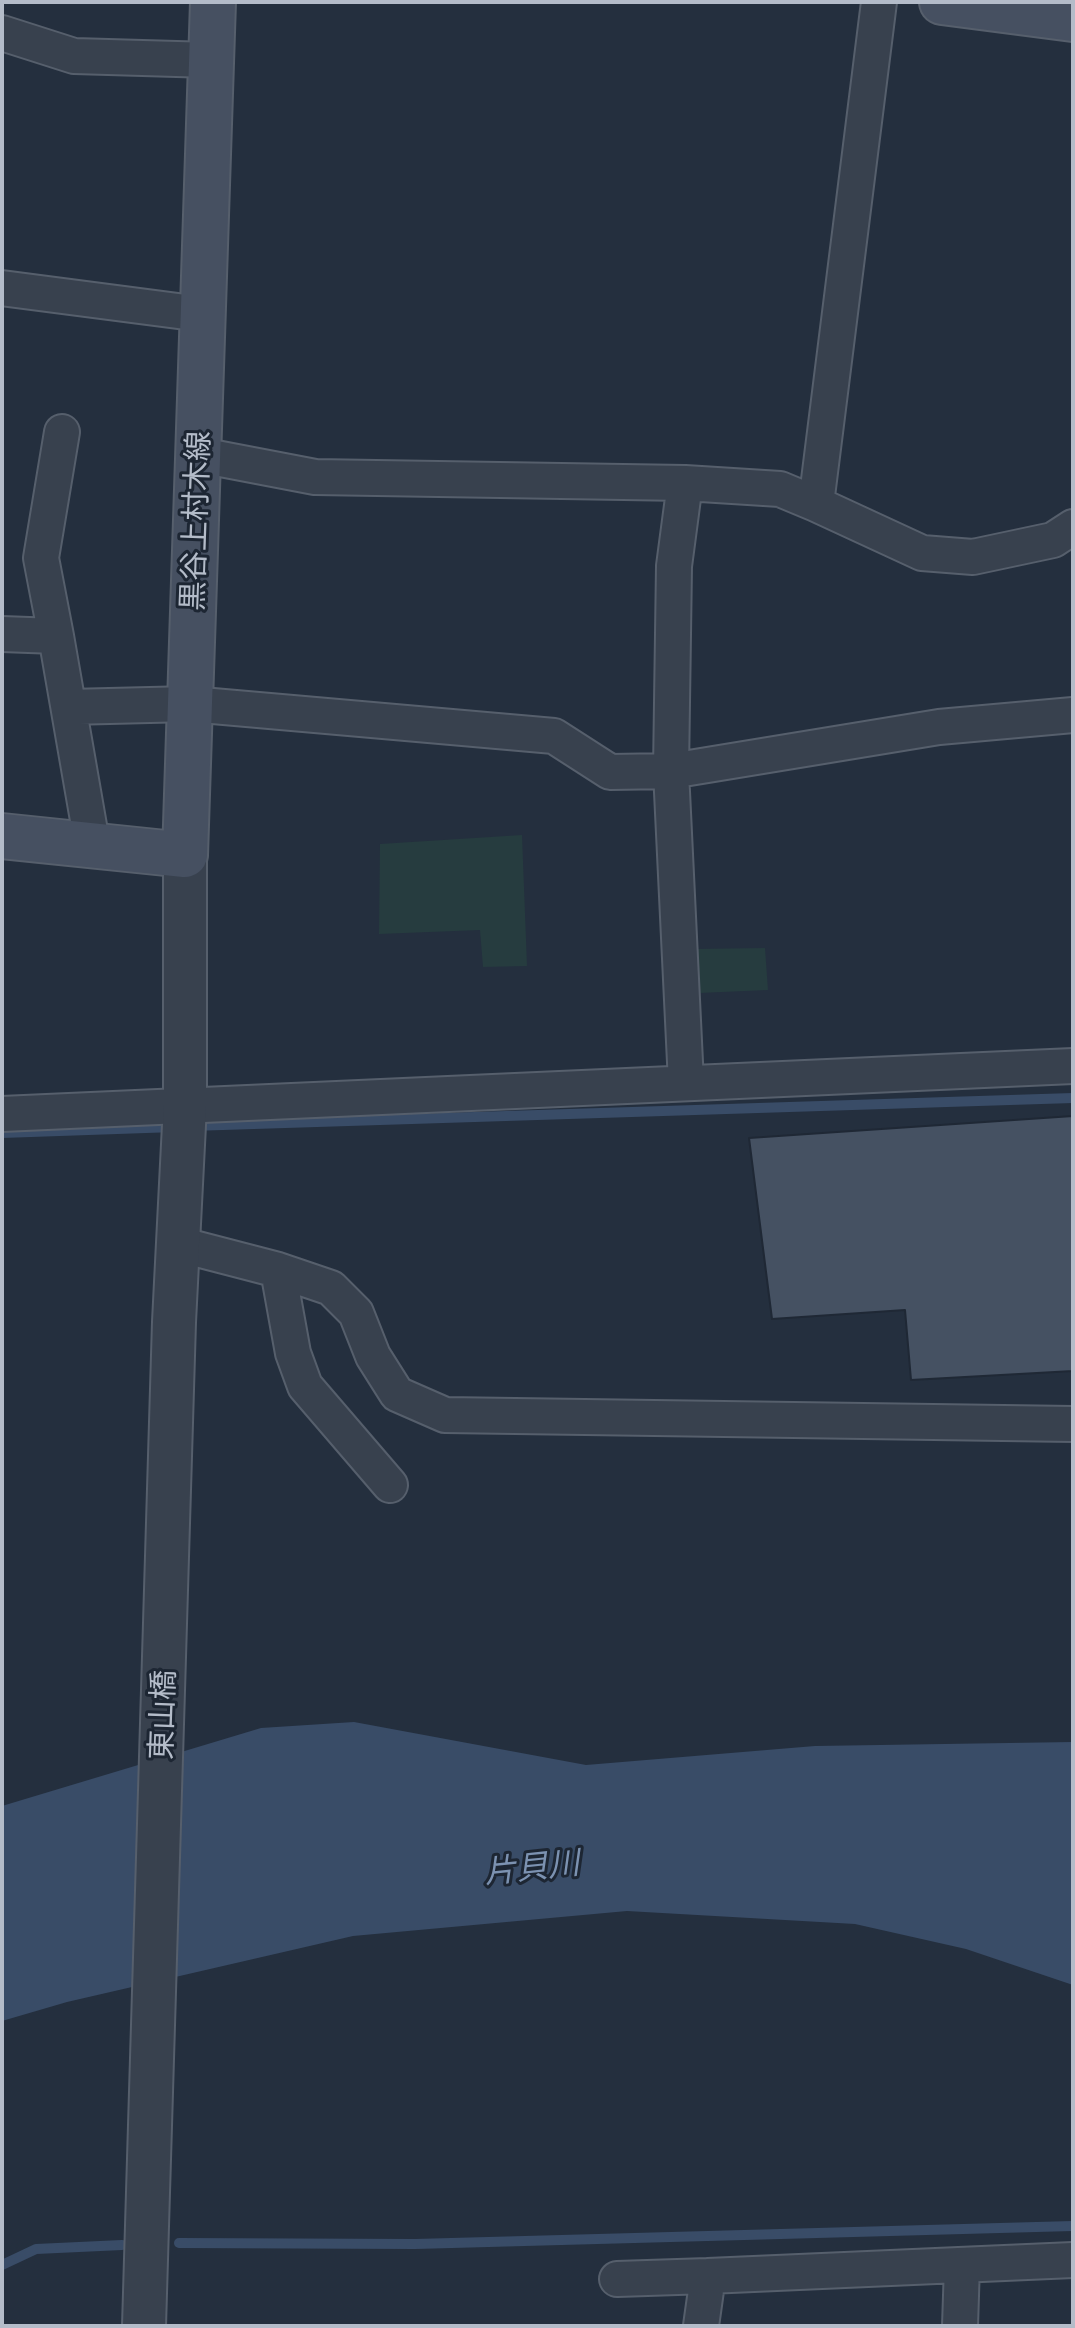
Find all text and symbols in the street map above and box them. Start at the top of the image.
street label: 黒谷上村木線 [176,430,218,612]
street label: 東山橋 [144,1669,184,1761]
water label: 片貝川 [482,1845,582,1893]

